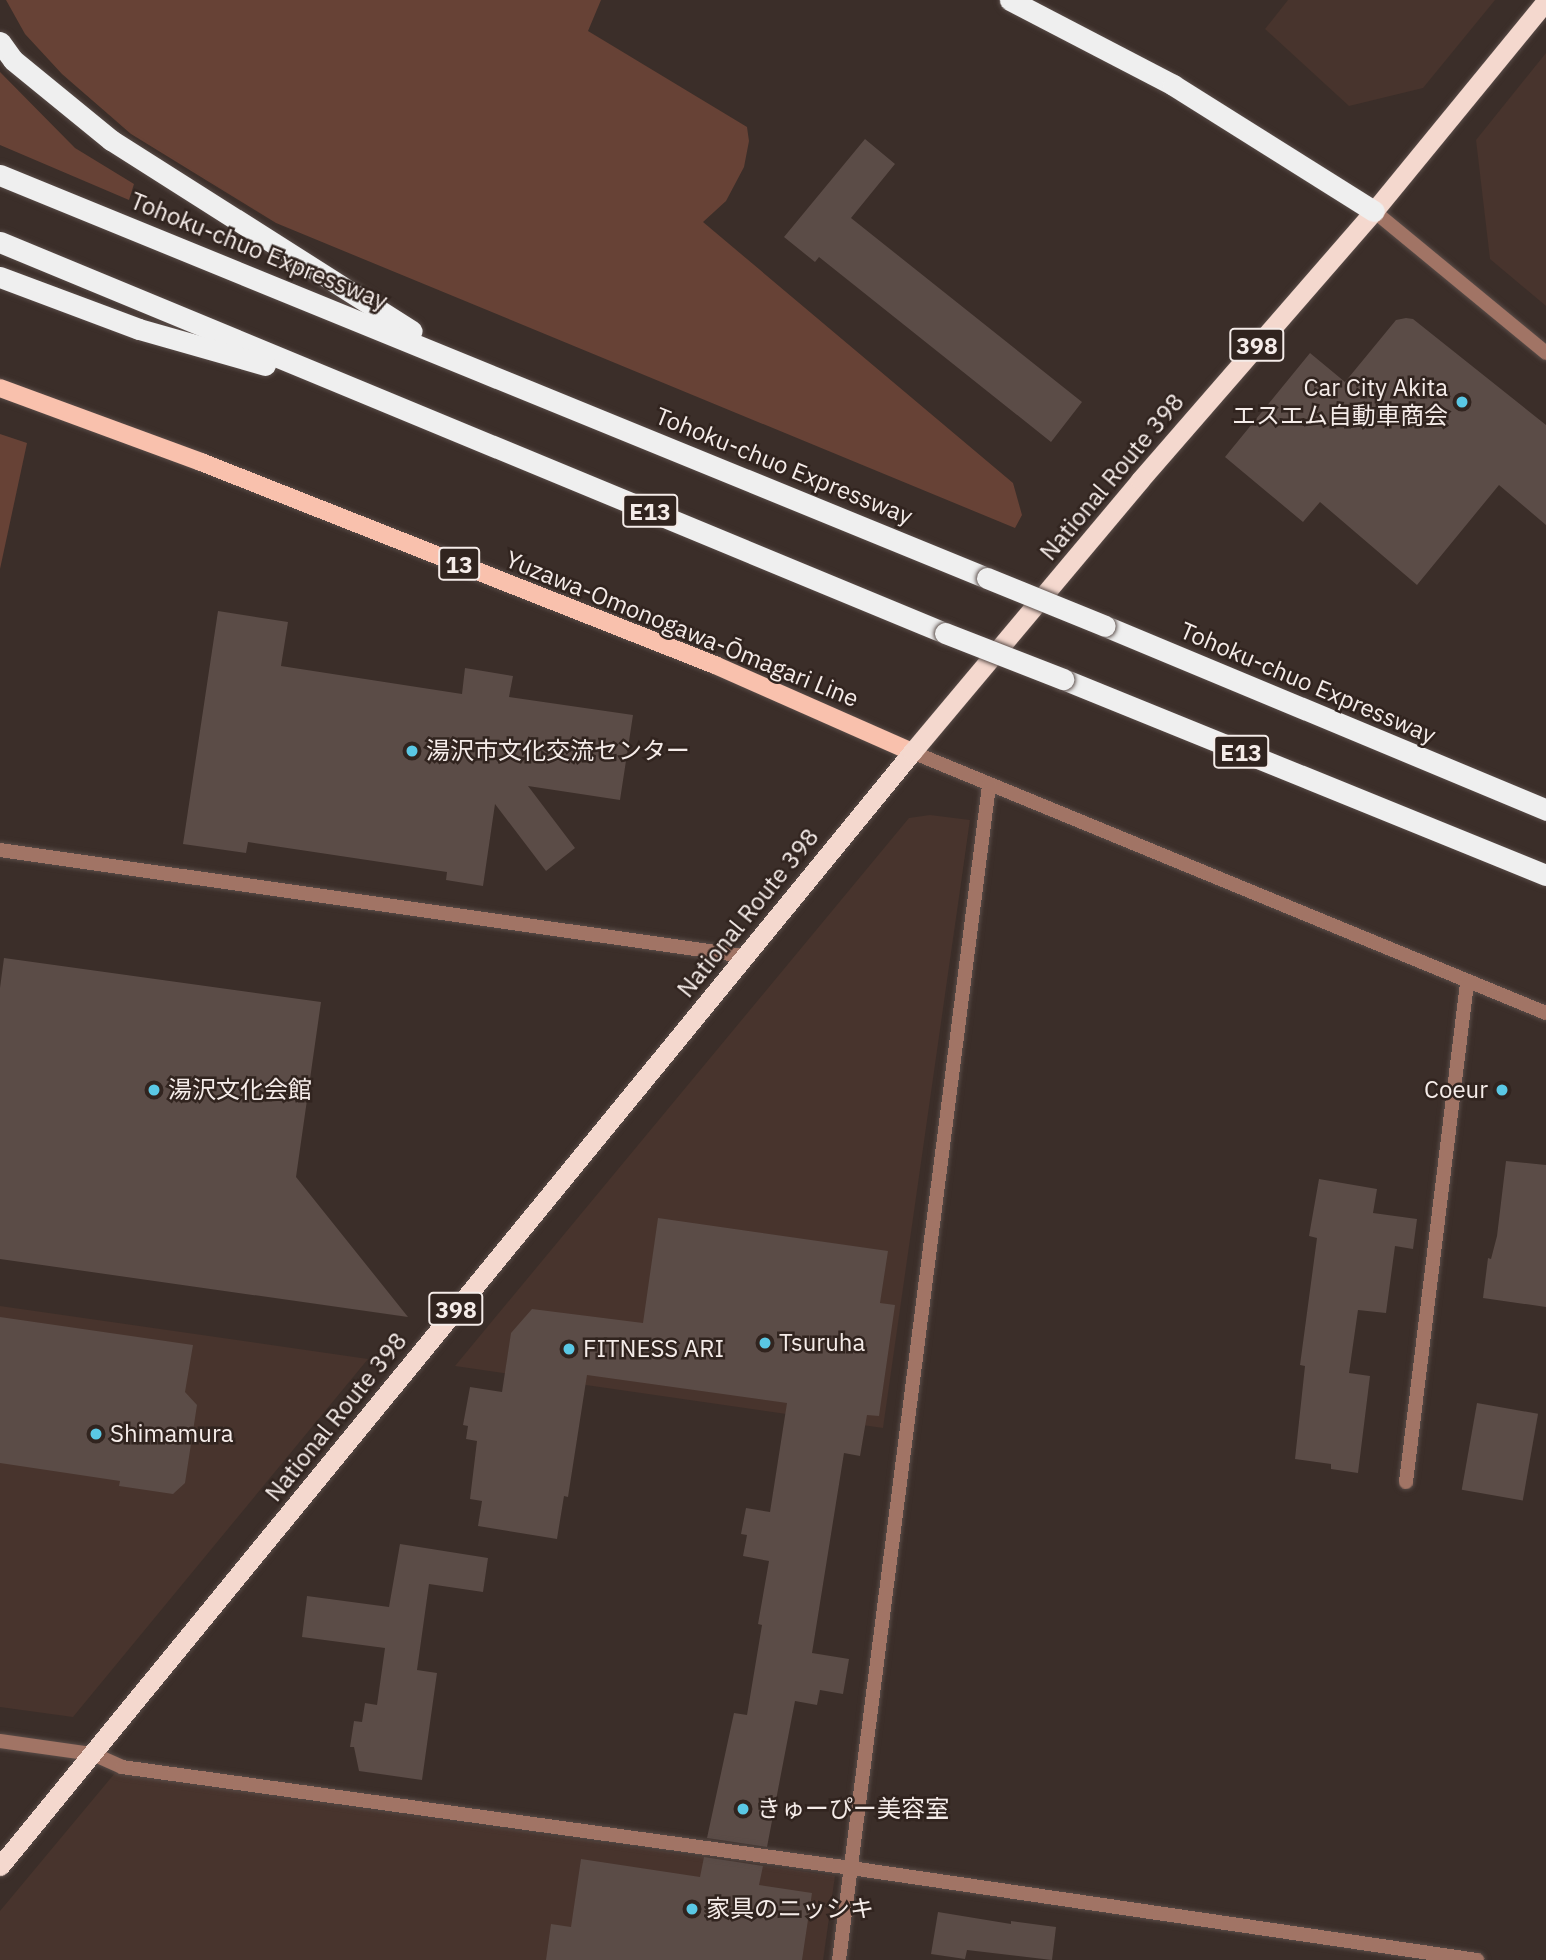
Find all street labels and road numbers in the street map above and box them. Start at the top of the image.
street label: Tohoku-chuo Expressway [126,186,392,316]
road number: 398 [1229,326,1285,364]
street label: National Route 398 [1034,388,1190,566]
street label: Tohoku-chuo Expressway [651,401,917,531]
road number: E13 [622,491,678,530]
road number: 13 [438,544,480,584]
street label: Yuzawa-Omonogawa-Ōmagari Line [501,545,863,713]
street label: Tohoku-chuo Expressway [1176,616,1440,750]
road number: E13 [1213,732,1269,772]
street label: National Route 398 [671,823,825,1003]
road number: 398 [428,1290,484,1328]
street label: National Route 398 [259,1327,413,1507]

